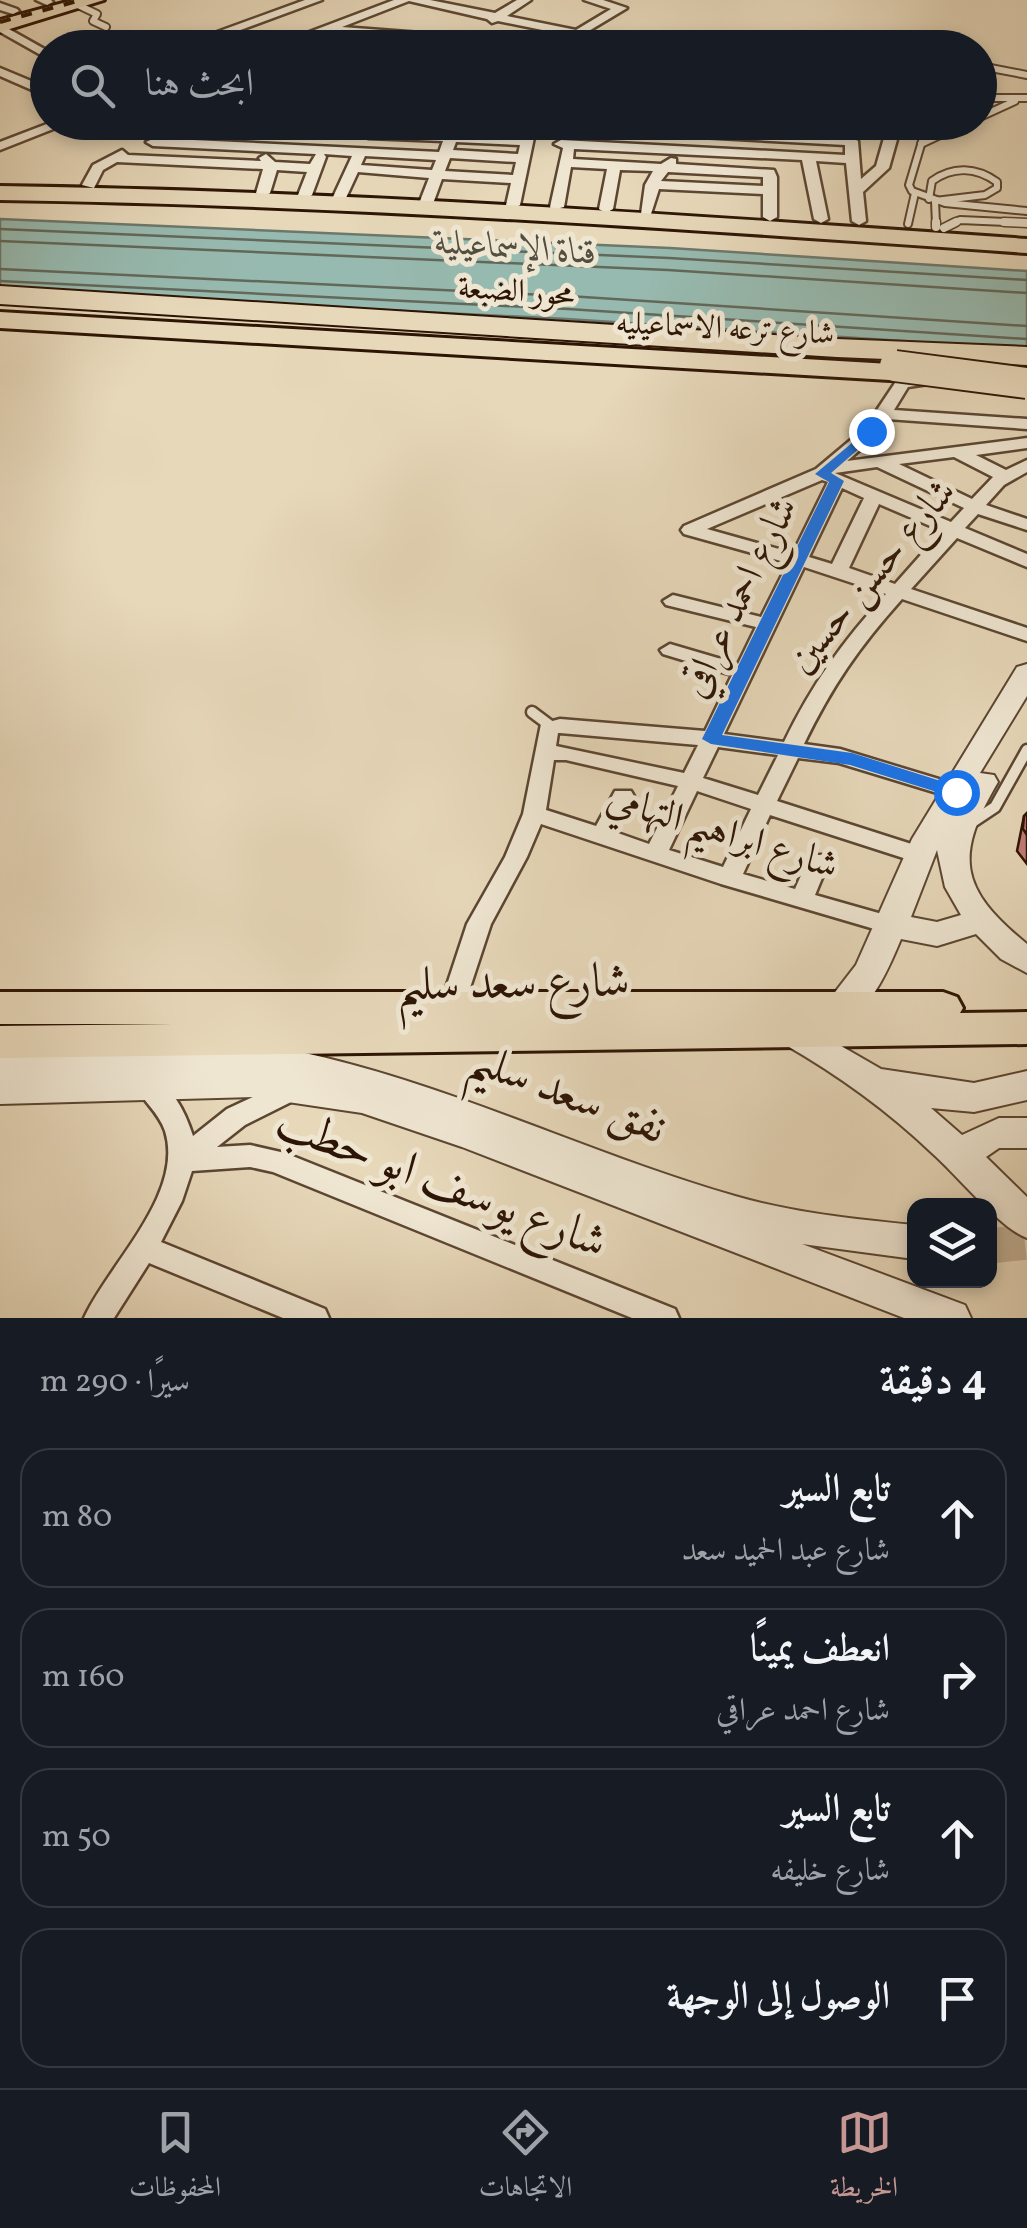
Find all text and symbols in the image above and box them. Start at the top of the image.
search box [30,30,997,140]
icon: search [65,58,120,113]
text: ابحث هنا [145,59,254,112]
water label: قناة الإسماعيلية [430,219,599,279]
street label: محور الضبعة [456,267,576,319]
street label: شارع ترعه الاسماعيليه [614,302,835,360]
route end [849,409,895,455]
street label: شارع حسن حسين [775,468,973,688]
street label: شارع احمد عراقي [668,488,816,709]
route start [934,770,980,816]
street label: شارع ابراهيم التهامي [597,772,845,904]
street label: شارع سعد سليم [396,949,631,1031]
street label: نفق سعد سليم [455,1027,675,1173]
street label: شارع يوسف ابو حطب [265,1090,616,1280]
map controls [907,1198,997,1288]
button: layers [907,1198,997,1288]
text: 4 دقيقة [880,1353,987,1412]
text: سيرًا · 290 m [40,1361,190,1405]
text: تابع السير [783,1464,890,1517]
icon: ahead [930,1491,985,1546]
text: 80 m [42,1496,112,1540]
text: شارع عبد الحميد سعد [682,1530,890,1574]
text: انعطف يمينًا [750,1624,890,1677]
icon: right [930,1651,985,1706]
text: 160 m [42,1656,125,1700]
text: شارع احمد عراقي [716,1690,890,1734]
text: تابع السير [783,1784,890,1837]
icon: ahead [930,1811,985,1866]
text: 50 m [42,1816,111,1860]
text: شارع خليفه [770,1850,890,1894]
icon: arrive [930,1971,985,2026]
text: الوصول إلى الوجهة [667,1972,890,2025]
tab: المحفوظات [129,2105,221,2214]
tab: الاتجاهات [479,2105,572,2214]
tab: الخريطة [830,2105,898,2214]

